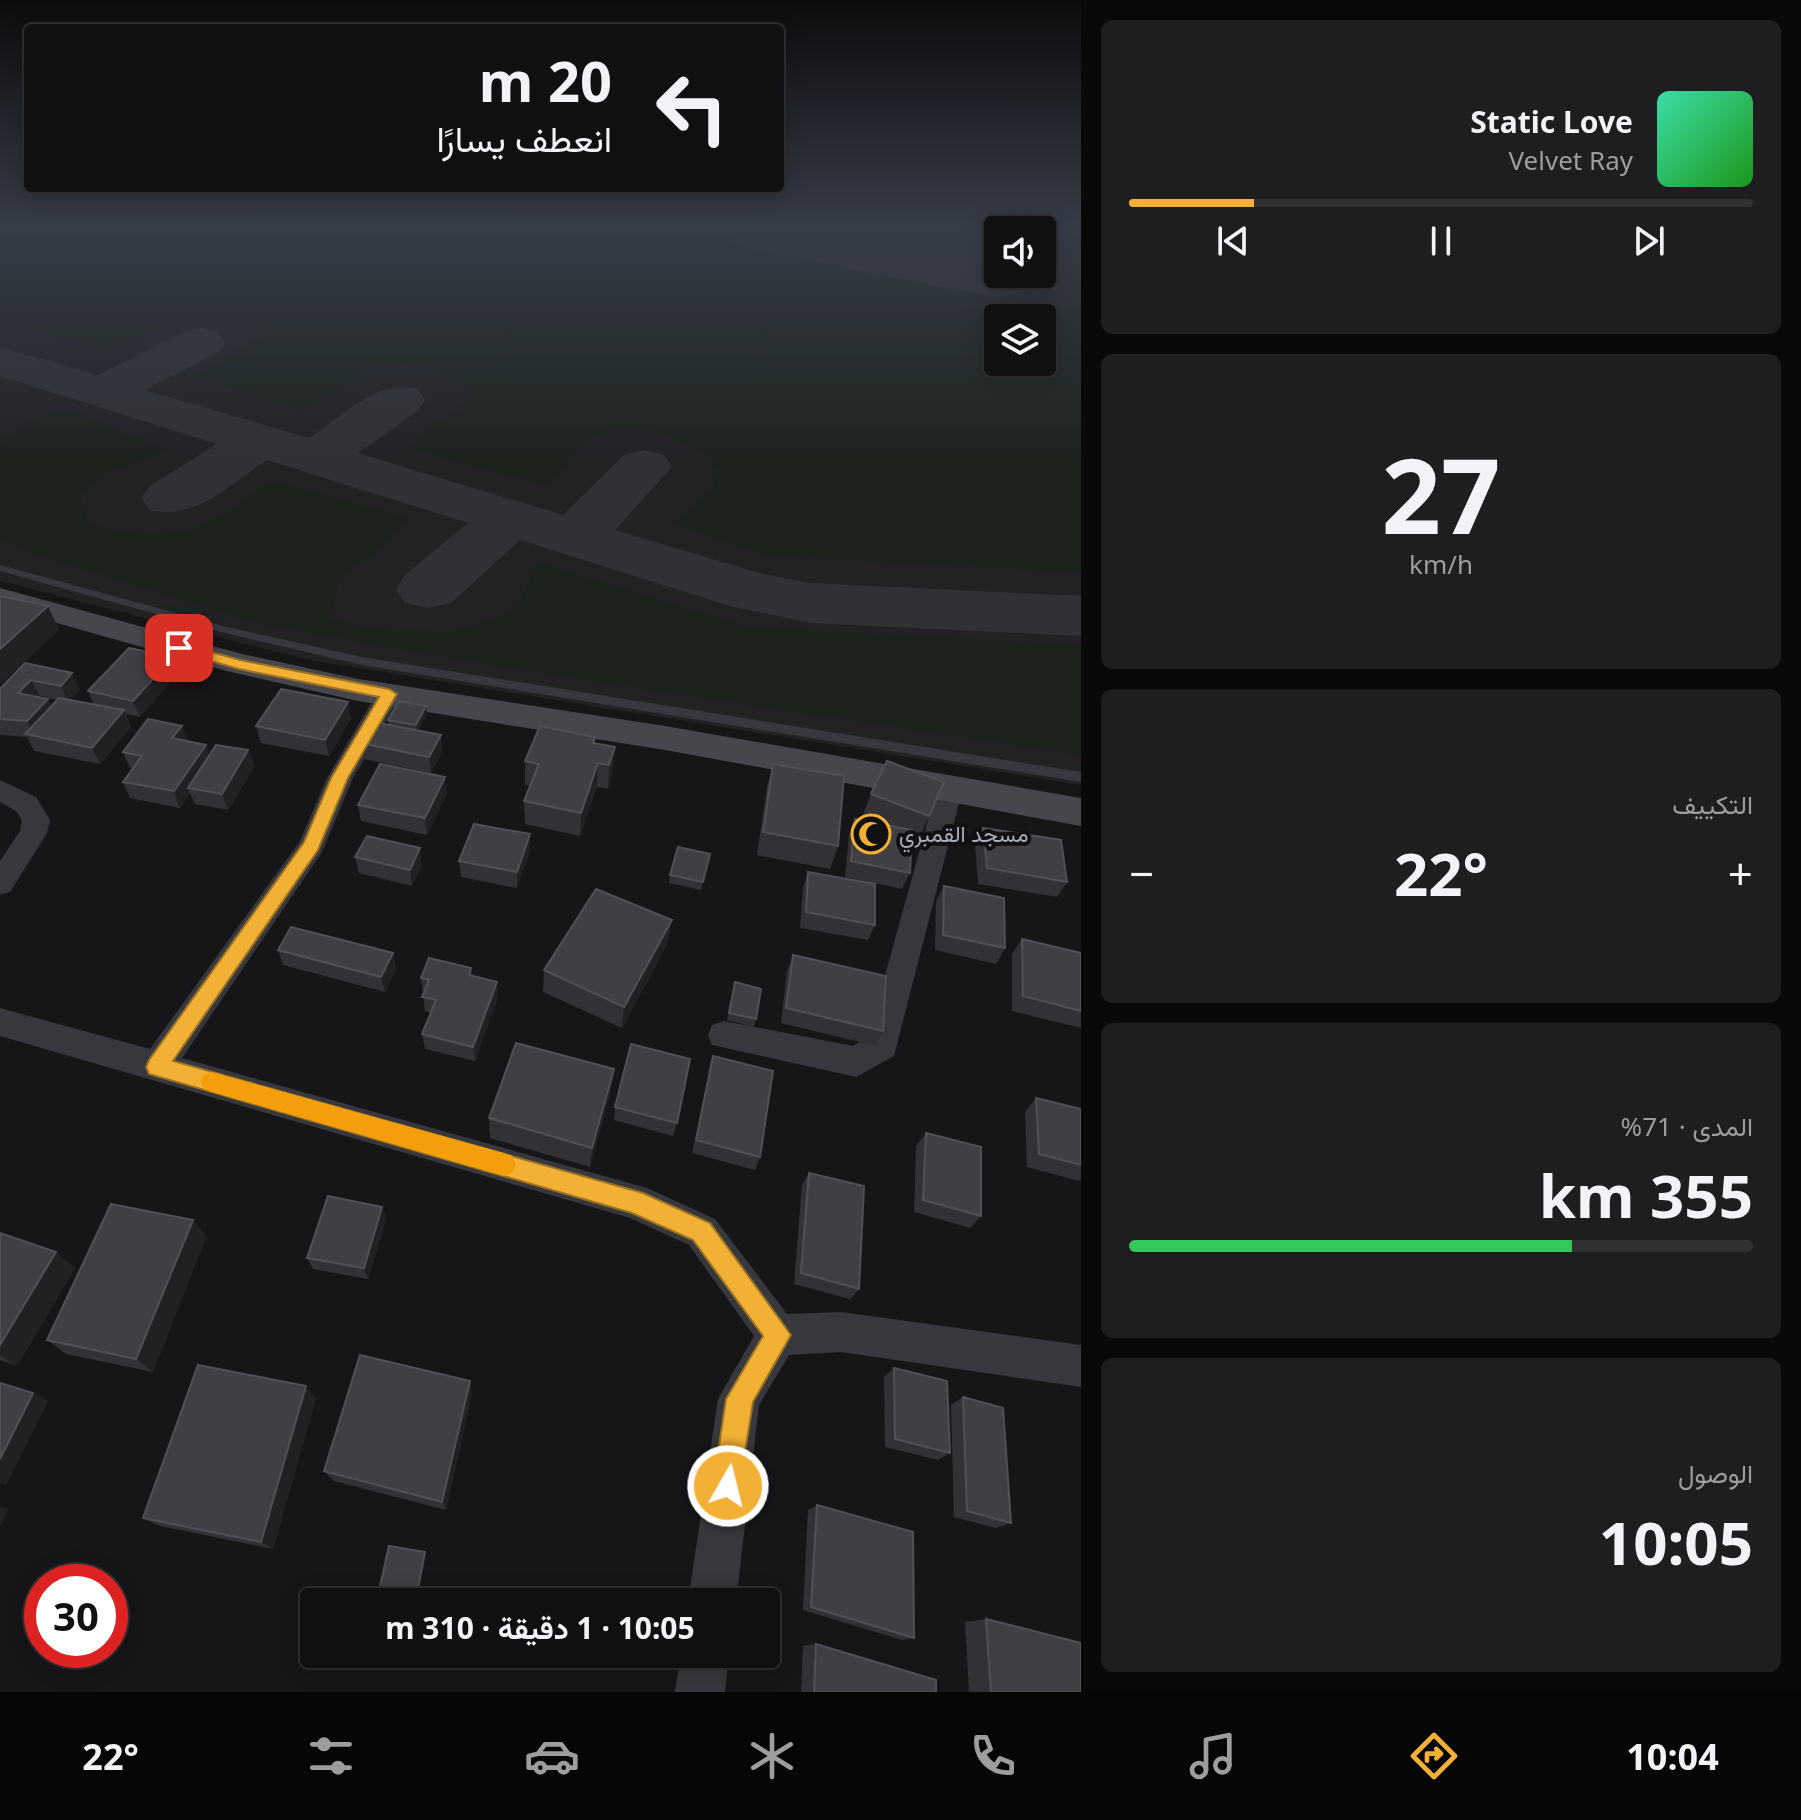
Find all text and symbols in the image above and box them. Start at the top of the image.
text: 20 m [479,42,612,118]
icon: left [640,56,744,160]
text: Static Love [1470,101,1633,142]
text: انعطف يسارًا [436,114,612,163]
text: Velvet Ray [1509,142,1633,178]
map controls [984,216,1056,376]
button: sound [984,216,1056,288]
icon: previous [1211,219,1255,263]
icon: pause [1419,219,1463,263]
icon: next [1627,219,1671,263]
button: layers [984,304,1056,376]
text: 27 [1382,423,1501,564]
text: km/h [1409,546,1473,582]
pin [145,614,213,682]
icon: arrive [157,626,201,670]
text: التكييف [1672,786,1753,822]
mosque icon: مسجد القمبري [850,813,892,855]
place label: مسجد القمبري [899,818,1028,853]
text: 22° [1394,832,1488,914]
text: − [1129,843,1154,903]
text: + [1728,843,1753,903]
text: المدى · 71% [1621,1108,1753,1144]
text: 355 km [1539,1154,1753,1236]
position arrow [686,1444,770,1528]
text: الوصول [1678,1455,1753,1491]
text: 10:05 [1599,1501,1753,1583]
speed limit sign: 30 [24,1564,128,1668]
text: 10:05 · 1 دقيقة · 310 m [385,1607,695,1648]
icon: filters [303,1728,359,1784]
icon: car [524,1728,580,1784]
icon: climate [744,1728,800,1784]
icon: phone [965,1728,1021,1784]
icon: music [1185,1728,1241,1784]
icon: directions [1406,1728,1462,1784]
text: 22° [82,1732,139,1781]
text: 10:04 [1626,1732,1719,1781]

